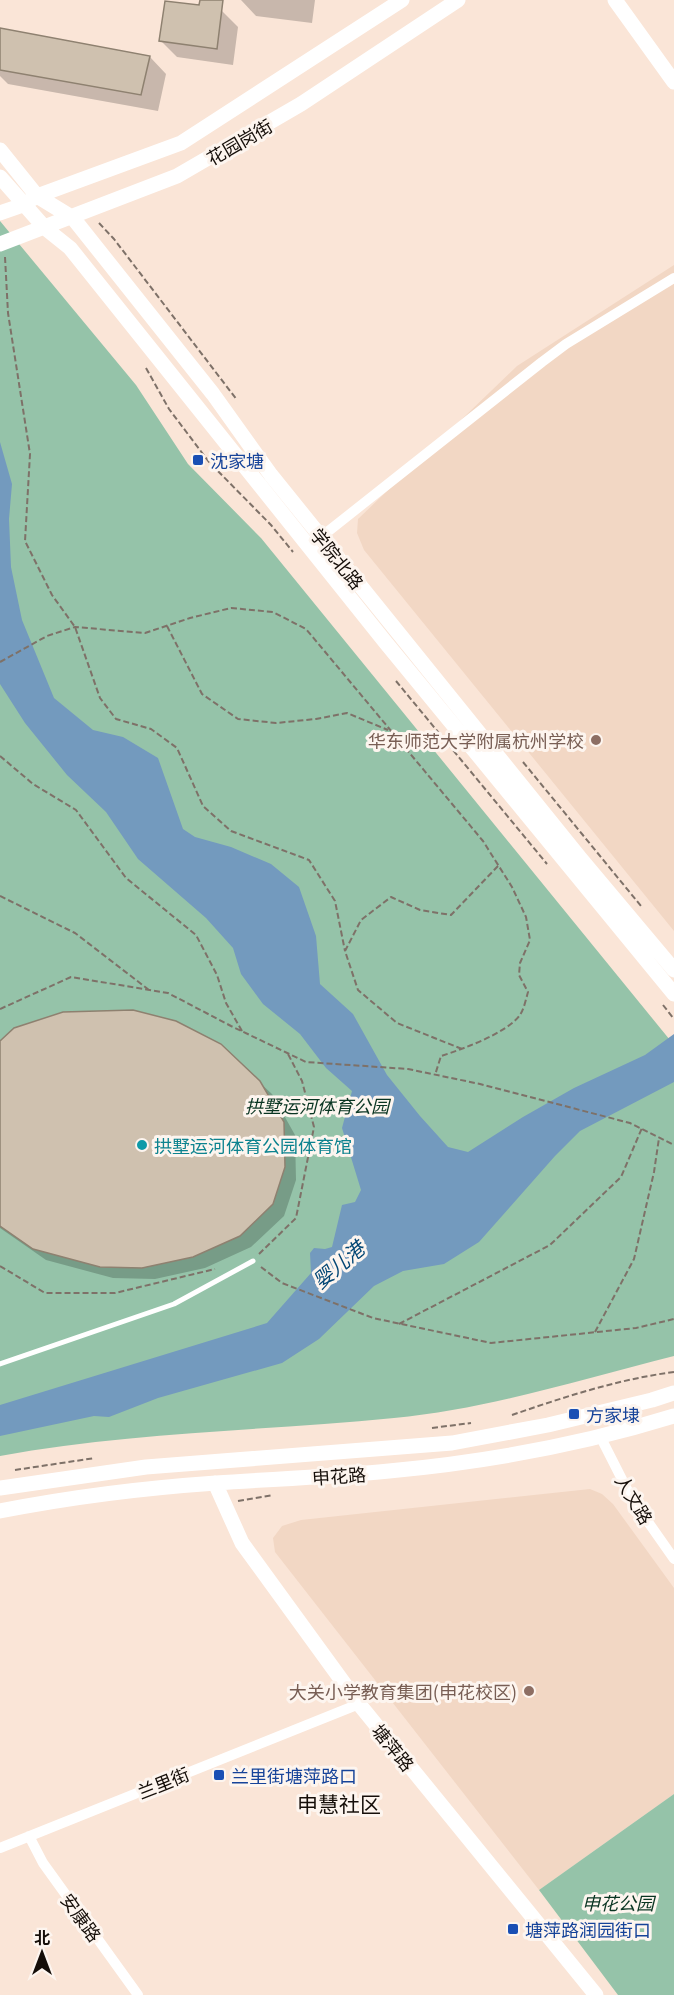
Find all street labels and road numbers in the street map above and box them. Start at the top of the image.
street label: 花园岗街 [201,112,277,170]
street label: 学院北路 [305,522,371,594]
street label: 申花路 [311,1460,367,1490]
street label: 人文路 [610,1469,660,1529]
street label: 塘萍路 [367,1718,421,1776]
street label: 兰里街 [133,1760,193,1804]
street label: 安康路 [56,1888,108,1946]

